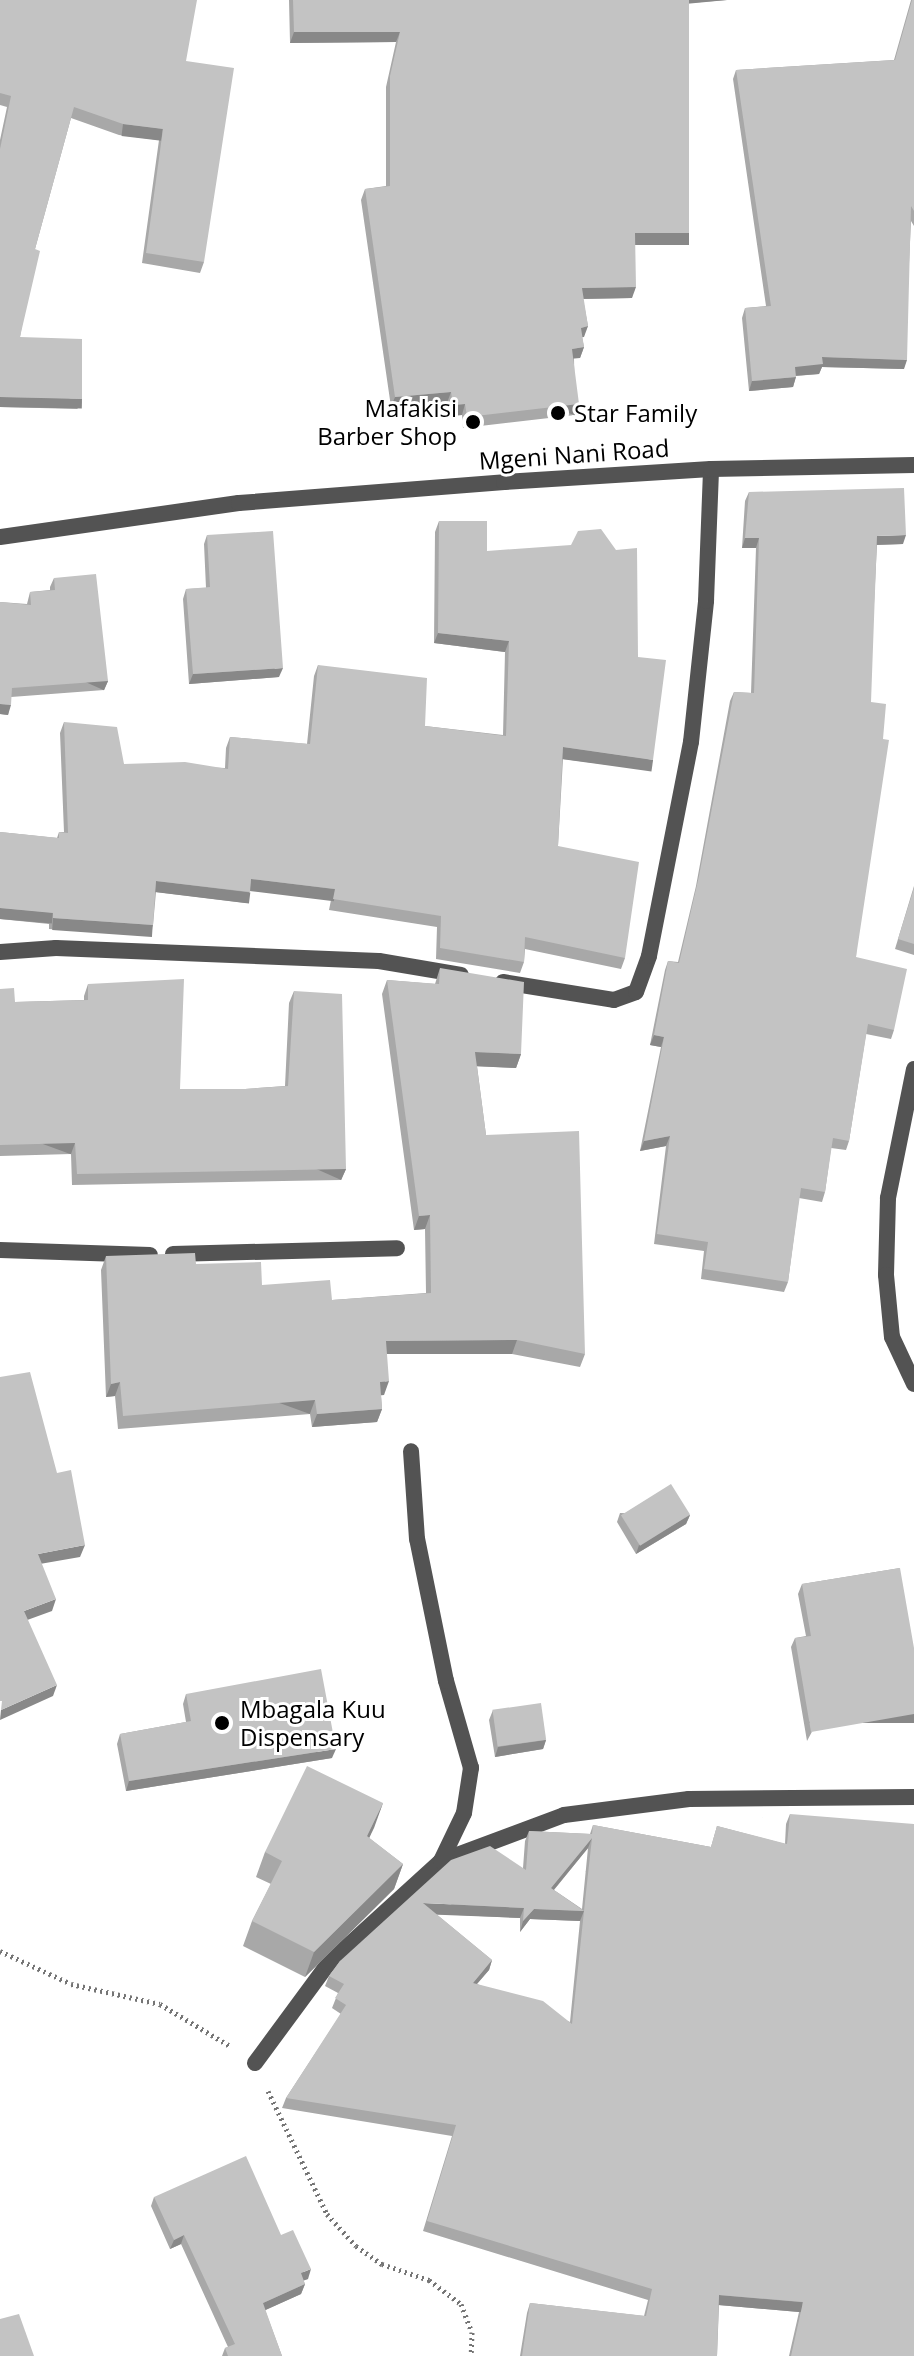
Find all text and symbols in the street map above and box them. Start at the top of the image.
place label: Mafakisi Barber Shop [317,394,457,450]
place label: Star Family [574,399,697,427]
marker: Star Family [549,404,567,422]
marker: Mafakisi Barber Shop [464,413,482,431]
street label: Mgeni Nani Road [478,433,670,475]
place label: Mbagala Kuu Dispensary [240,1695,386,1751]
marker: Mbagala Kuu Dispensary [211,1712,233,1734]

